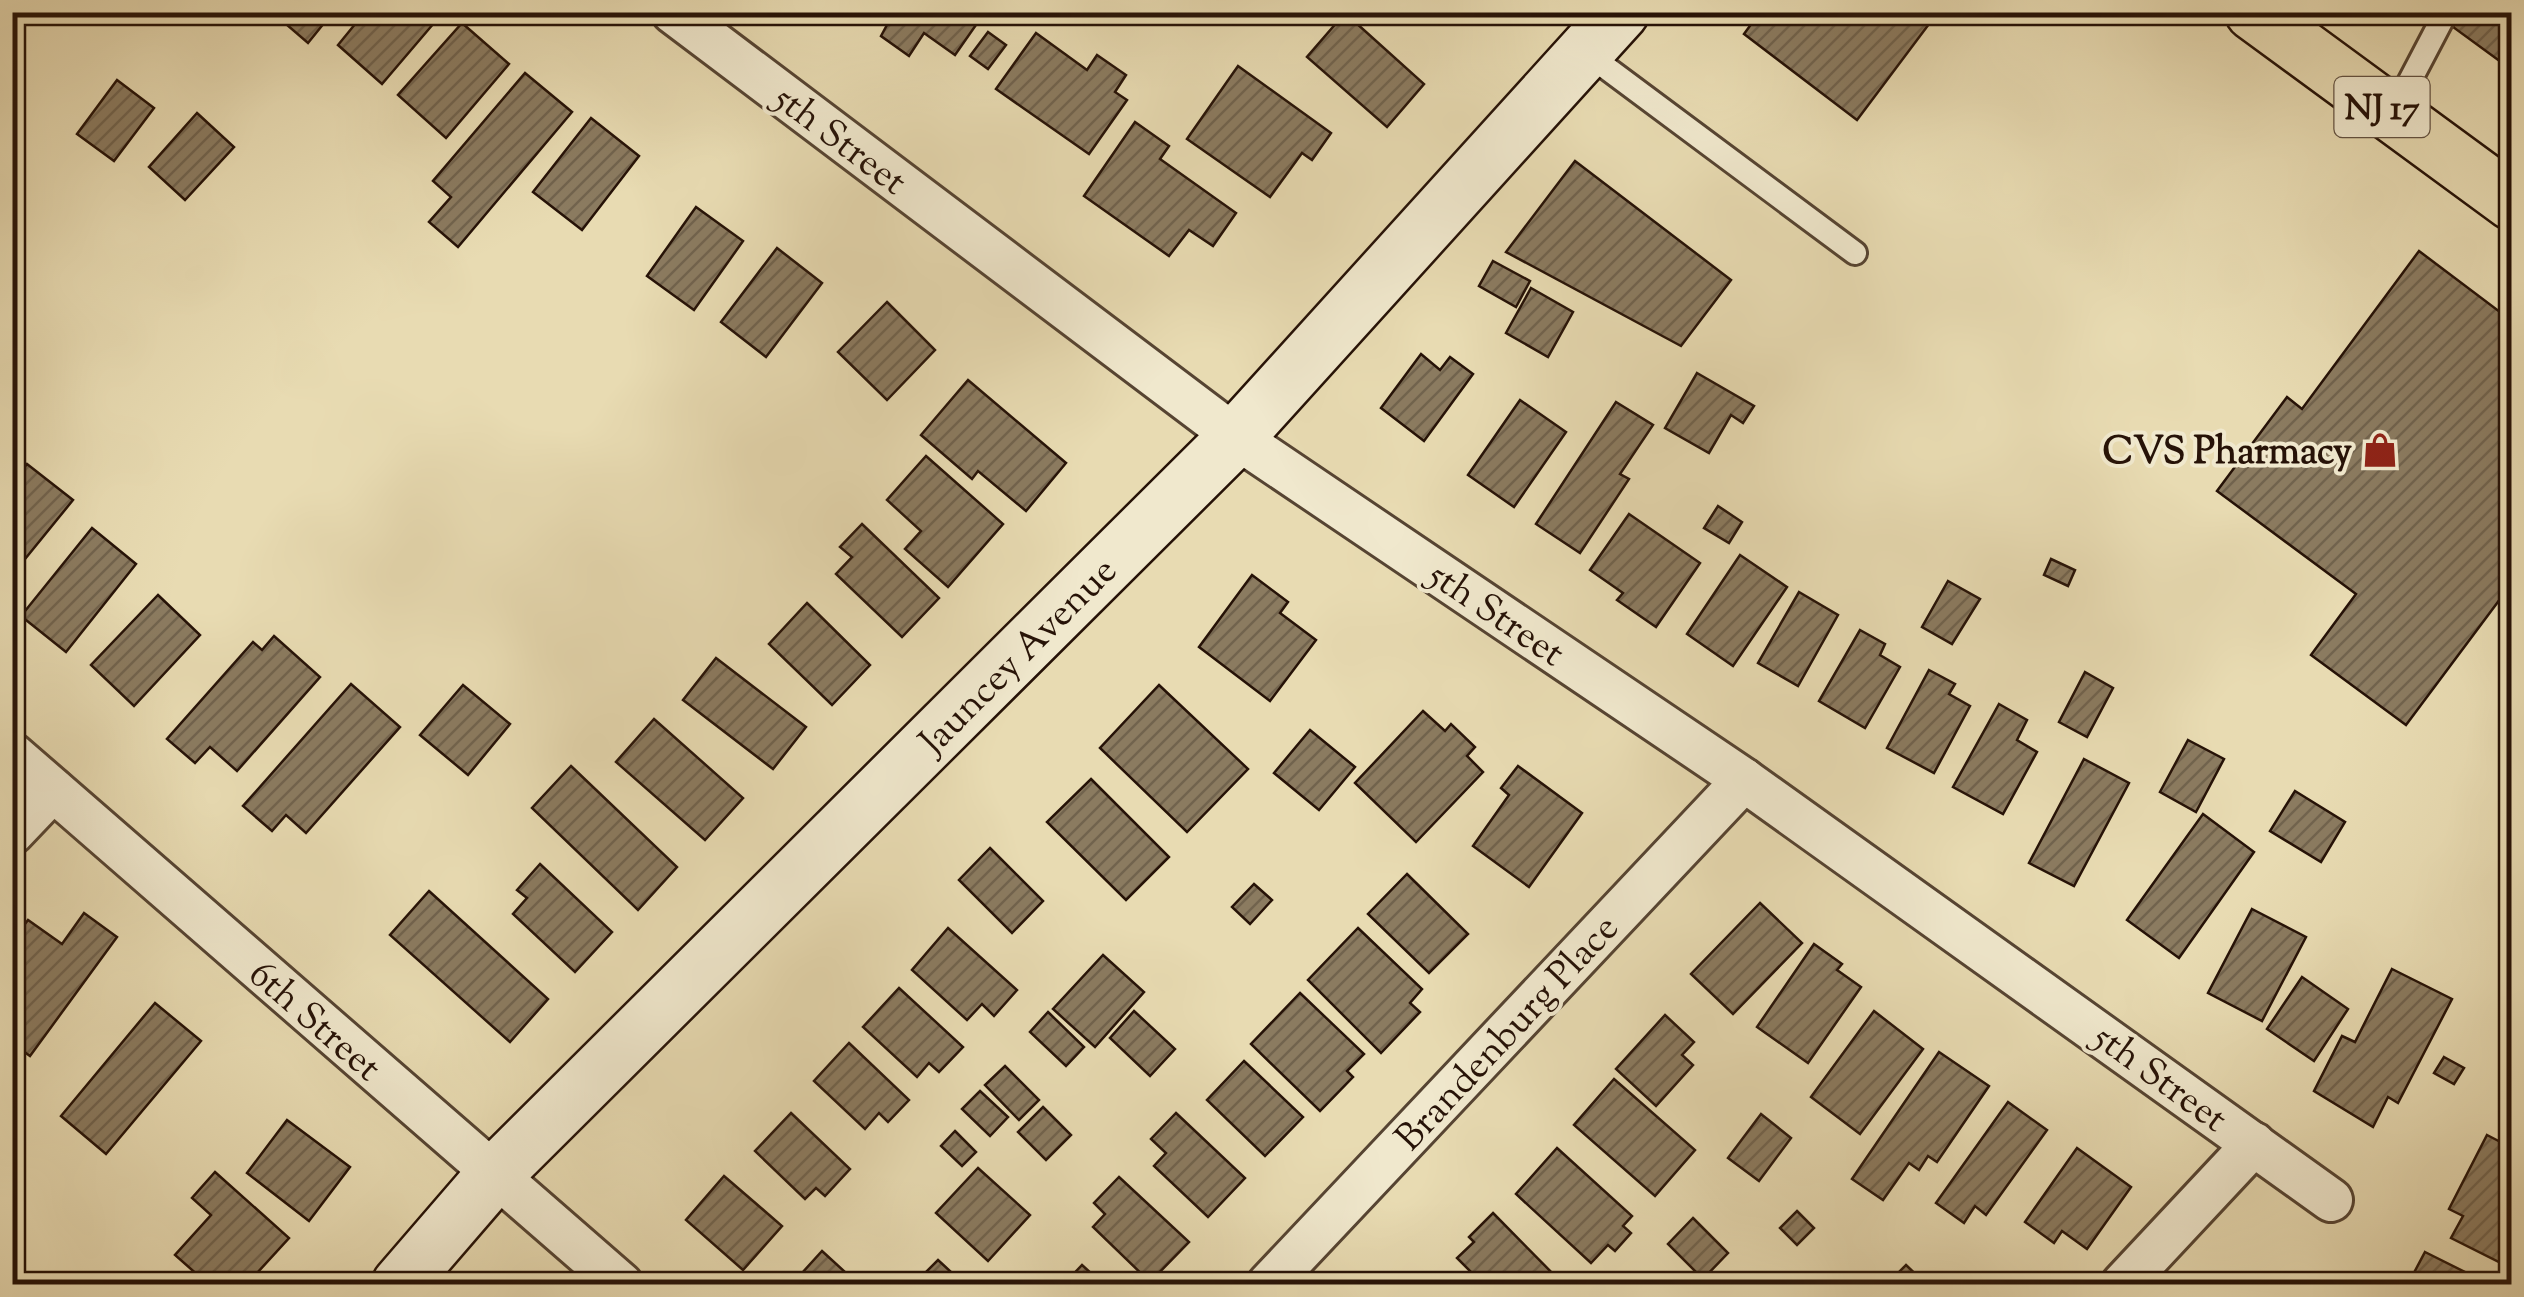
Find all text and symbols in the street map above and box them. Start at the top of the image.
street label: 5th Street [759,73,917,210]
road number: NJ 17 [2334,77,2430,137]
place label: CVS Pharmacy [2102,427,2352,481]
shop icon: CVS Pharmacy [2361,431,2399,469]
street label: Jauncey Avenue [907,547,1131,770]
street label: 5th Street [1414,550,1574,682]
street label: Brandenburg Place [1385,904,1633,1165]
street label: 6th Street [235,950,392,1096]
street label: 5th Street [2079,1012,2237,1147]

